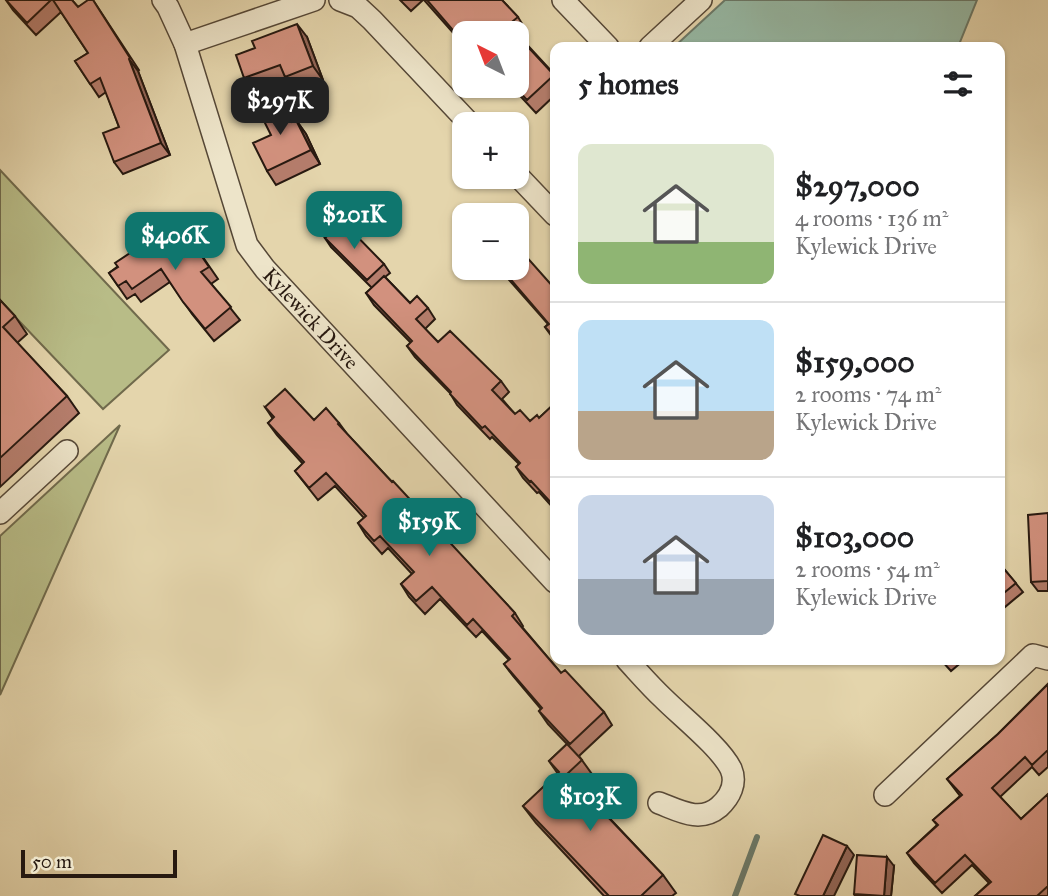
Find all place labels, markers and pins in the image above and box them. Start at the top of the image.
pin: $297K [231,78,329,137]
pin: $201K [305,191,403,251]
pin: $406K [126,212,224,272]
pin: $159K [380,498,478,558]
pin: $103K [541,774,639,833]

